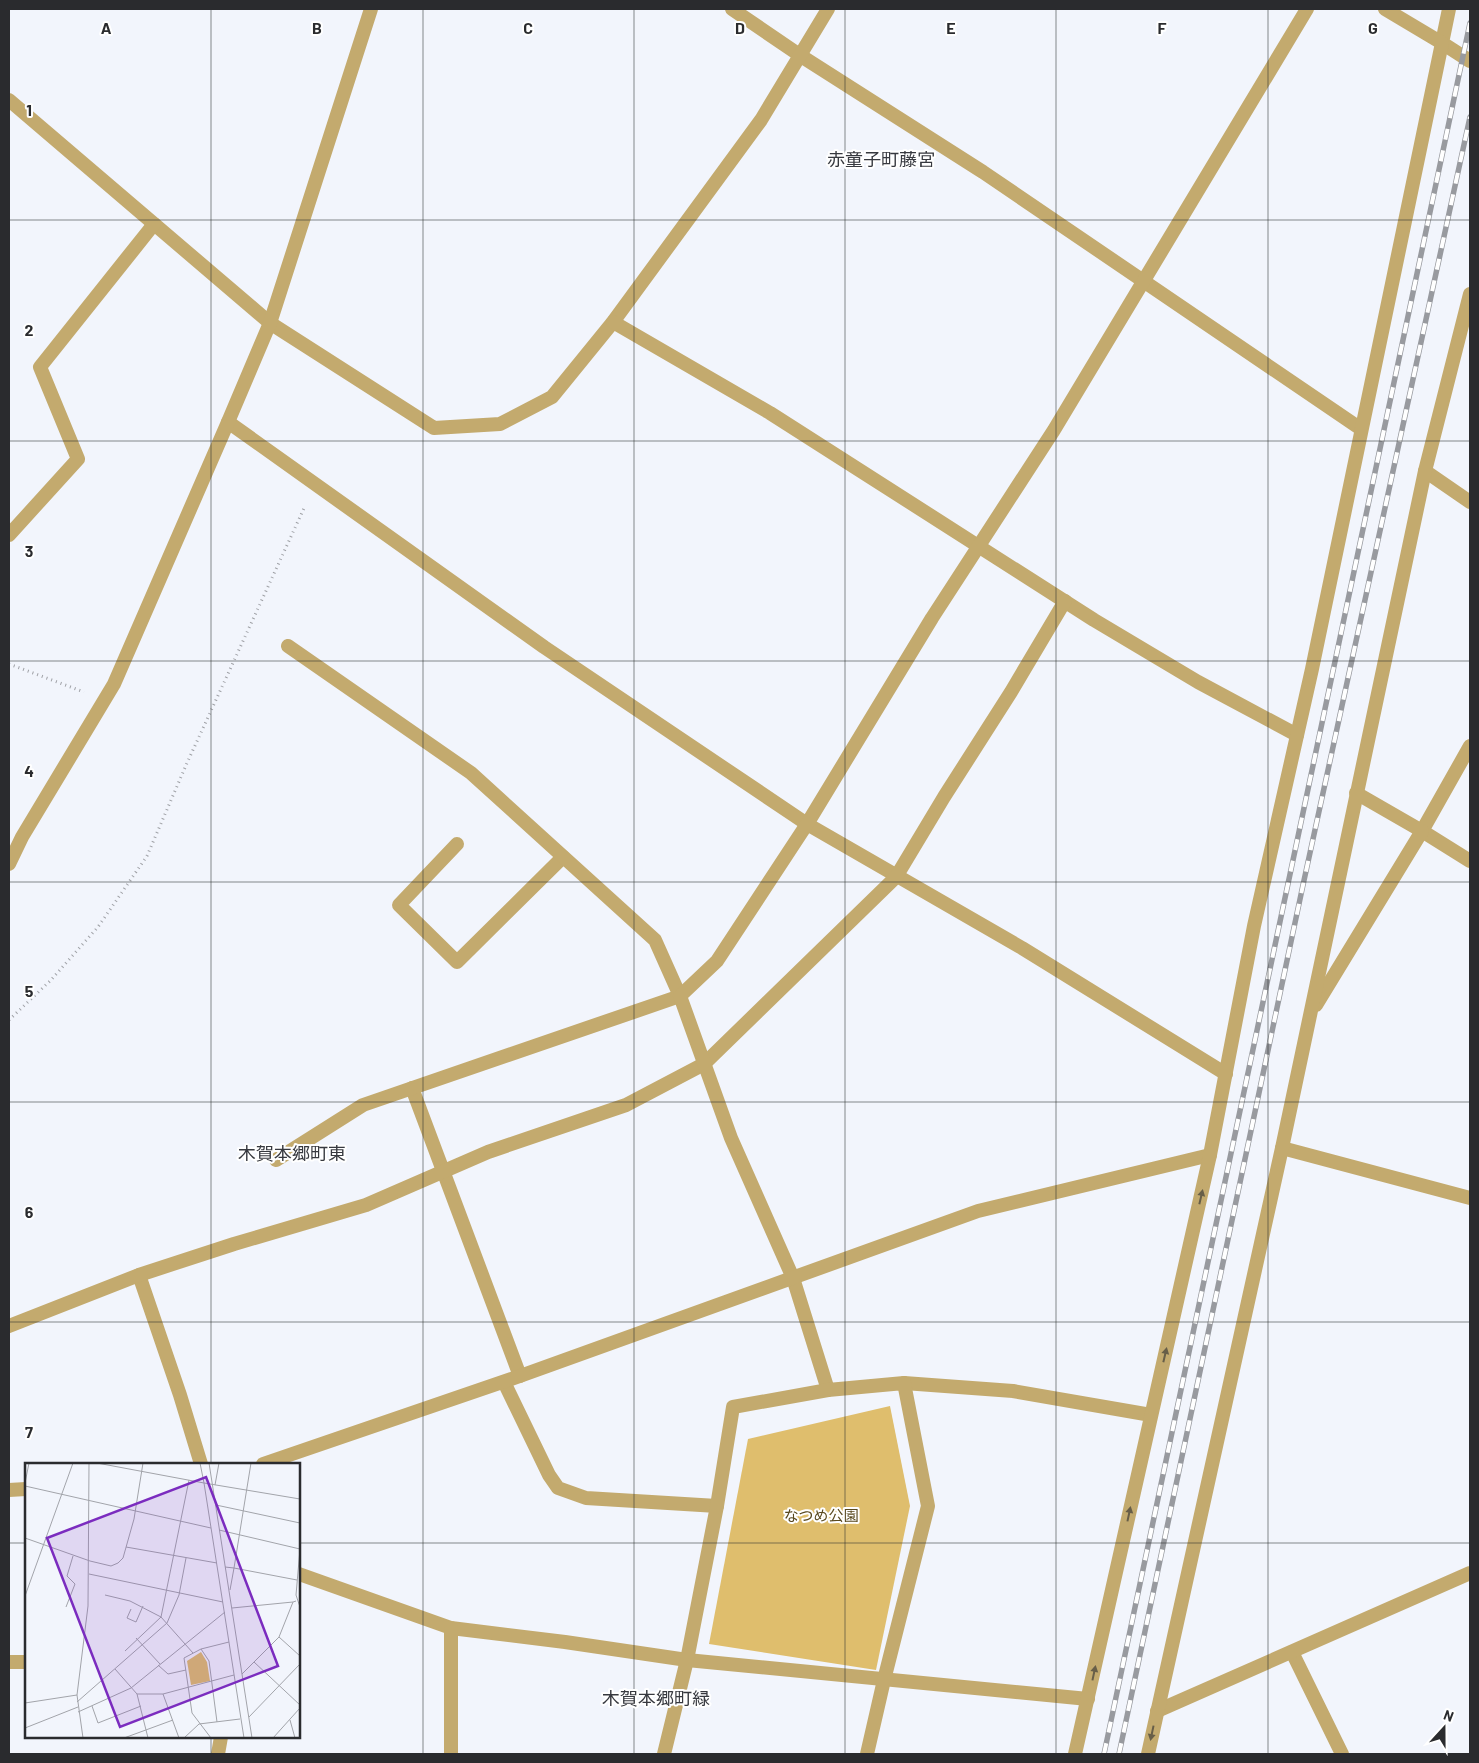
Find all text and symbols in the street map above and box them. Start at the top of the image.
text: A [101,18,112,37]
text: B [312,18,322,37]
text: C [523,18,533,37]
text: D [735,18,745,37]
text: E [946,18,956,37]
text: F [1158,18,1167,37]
text: G [1368,18,1378,37]
text: 1 [26,100,32,119]
district label: 赤童子町藤宮 [827,148,935,170]
text: 2 [25,320,34,339]
text: 3 [25,541,33,560]
text: 4 [24,761,34,780]
text: 5 [25,981,34,1000]
district label: 木賀本郷町東 [238,1142,346,1164]
one-way arrow [1197,1189,1205,1204]
text: 6 [25,1202,34,1221]
one-way arrow [1161,1348,1169,1363]
text: 7 [25,1422,33,1441]
inset map [25,1463,300,1738]
park label: なつめ公園 [783,1506,859,1524]
one-way arrow [1125,1506,1133,1521]
one-way arrow [1090,1665,1098,1680]
district label: 木賀本郷町緑 [602,1687,710,1709]
north arrow [1419,1703,1469,1753]
text: N [1441,1706,1456,1725]
one-way arrow [1148,1725,1156,1741]

